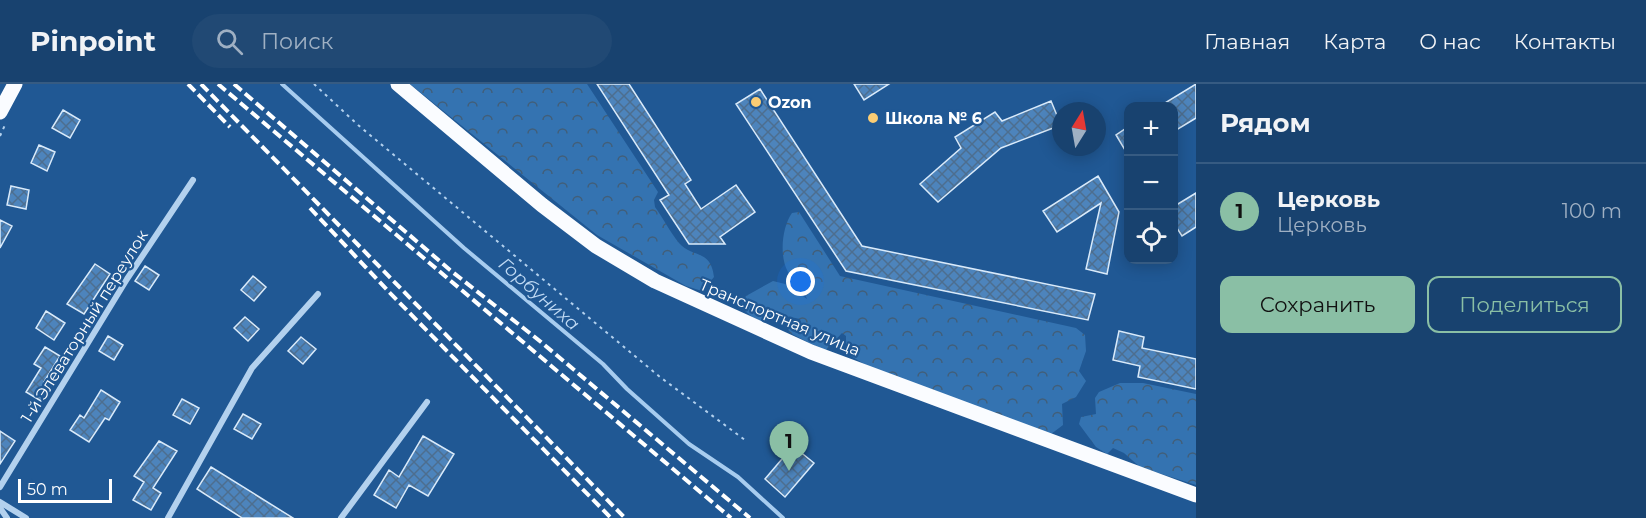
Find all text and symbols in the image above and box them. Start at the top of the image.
search box [192,14,612,68]
text: Pinpoint [30,24,156,58]
icon: search [213,25,246,58]
text: Поиск [261,28,333,55]
text: Главная [1204,29,1290,54]
text: Карта [1323,29,1386,54]
text: О нас [1419,29,1481,54]
text: Контакты [1514,29,1616,54]
place label: Ozon [768,93,812,112]
marker: Ozon [749,95,763,109]
north arrow [1052,102,1106,156]
map controls [1124,102,1178,264]
button: + [1124,102,1178,156]
text: Рядом [1220,107,1311,139]
place label: Школа № 6 [885,109,982,128]
marker: Школа № 6 [866,111,880,125]
button: − [1124,156,1178,210]
text: Церковь [1277,186,1380,213]
text: 1 [1236,199,1243,223]
text: 100 m [1562,199,1622,223]
button: locate [1124,210,1178,264]
text: Церковь [1277,213,1367,237]
street label: 1-й Элеваторный переулок [17,226,152,426]
water label: Горбуниха [494,253,584,335]
your location [786,267,815,296]
street label: Транспортная улица [697,275,863,360]
button: Сохранить [1220,276,1415,333]
button: Поделиться [1427,276,1622,333]
pin: 1 [770,422,808,471]
scale bar [18,476,112,504]
text: 50 m [27,480,68,499]

